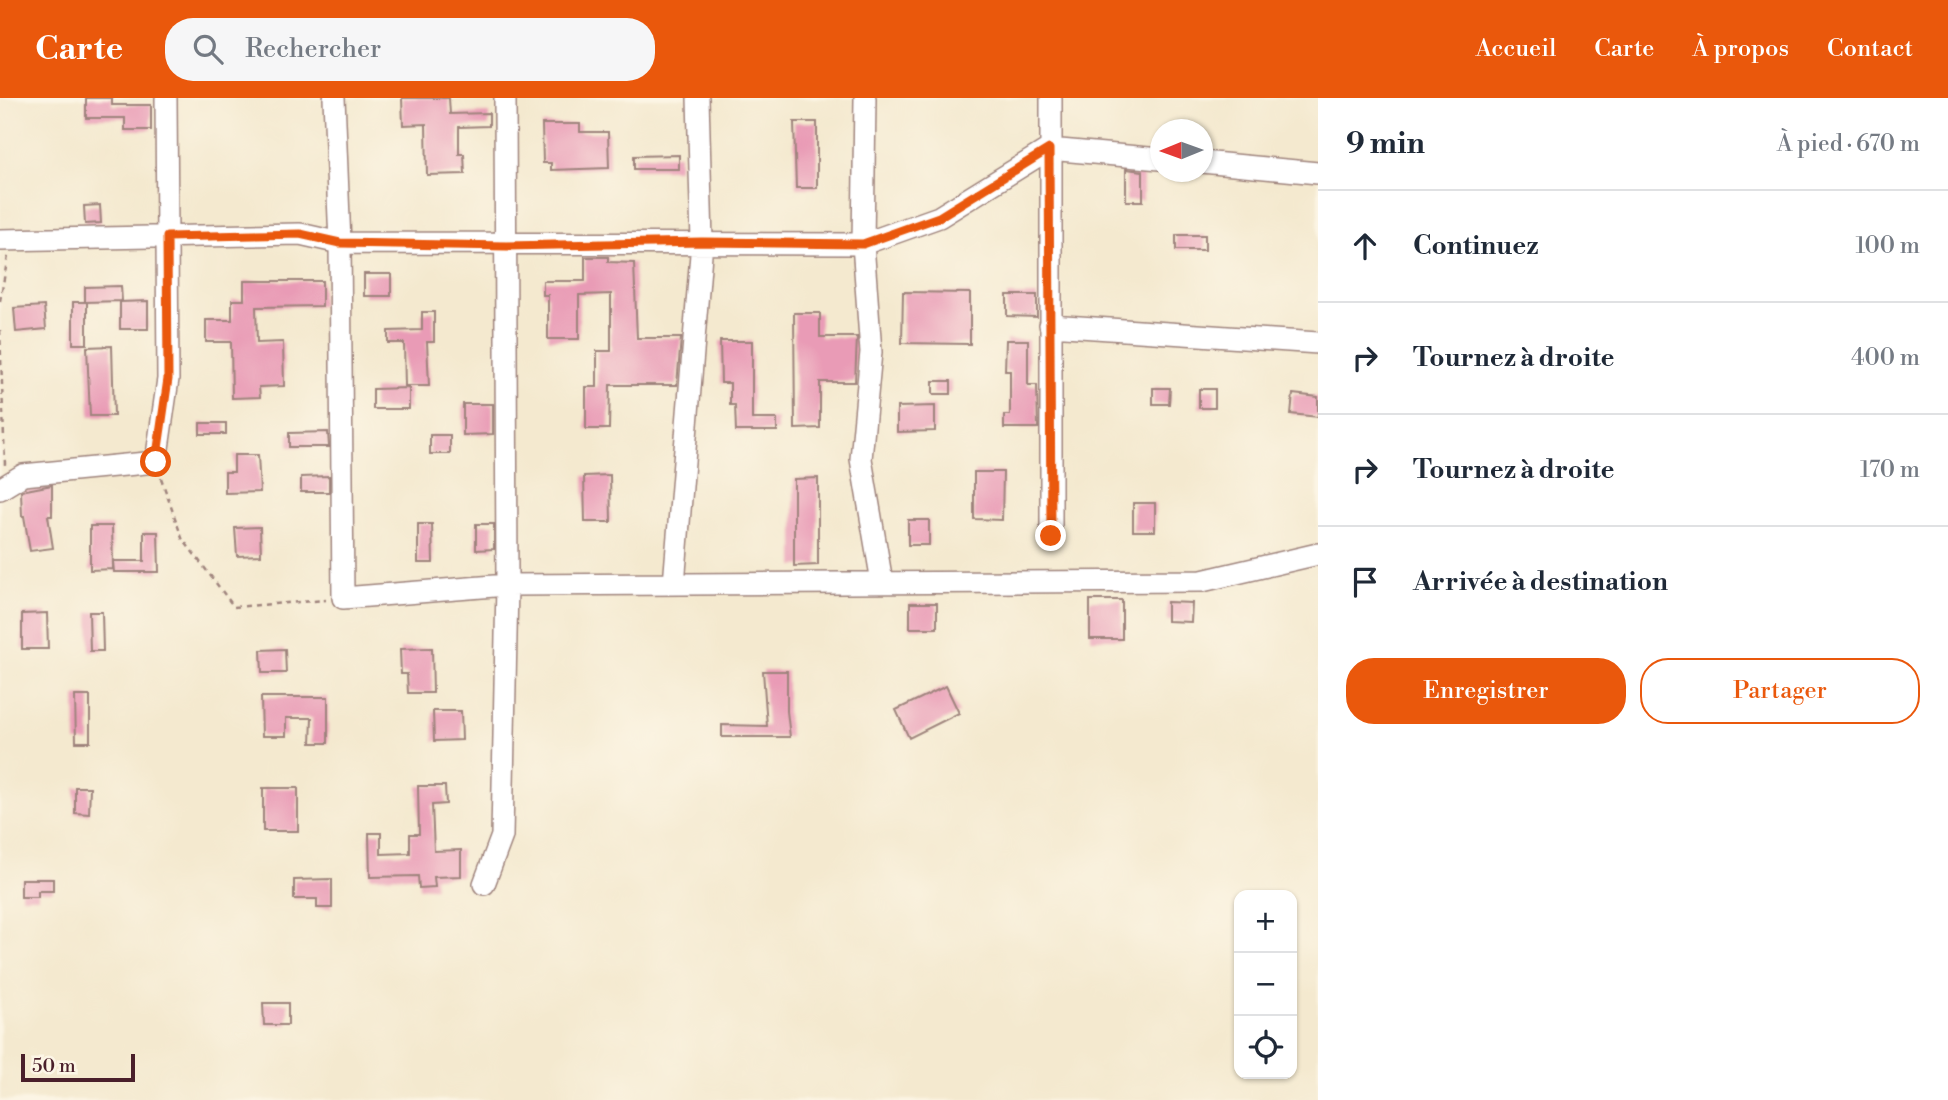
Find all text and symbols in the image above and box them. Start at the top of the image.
search box [165,18,655,81]
text: Carte [35,29,123,70]
icon: search [189,30,227,68]
text: Rechercher [245,33,381,65]
text: Accueil [1475,34,1556,64]
text: Carte [1594,34,1654,64]
text: À propos [1692,34,1789,64]
text: Contact [1827,34,1913,64]
north arrow [1150,119,1213,182]
text: 9 min [1346,125,1425,163]
text: À pied · 670 m [1777,130,1920,158]
icon: ahead [1346,227,1384,265]
text: Continuez [1413,230,1539,262]
text: 100 m [1855,232,1920,260]
icon: right [1346,339,1384,377]
text: Tournez à droite [1413,342,1615,374]
text: 400 m [1851,344,1920,372]
route start [140,446,171,477]
icon: right [1346,451,1384,489]
text: Tournez à droite [1413,454,1615,486]
text: 170 m [1860,456,1920,484]
route end [1035,520,1066,551]
icon: arrive [1346,563,1384,601]
text: Arrivée à destination [1413,566,1668,598]
button: Enregistrer [1346,658,1626,724]
button: Partager [1640,658,1920,724]
map controls [1234,890,1297,1079]
button: + [1234,890,1297,953]
button: − [1234,953,1297,1016]
button: locate [1234,1016,1297,1079]
scale bar [21,1051,135,1083]
text: 50 m [32,1054,76,1078]

